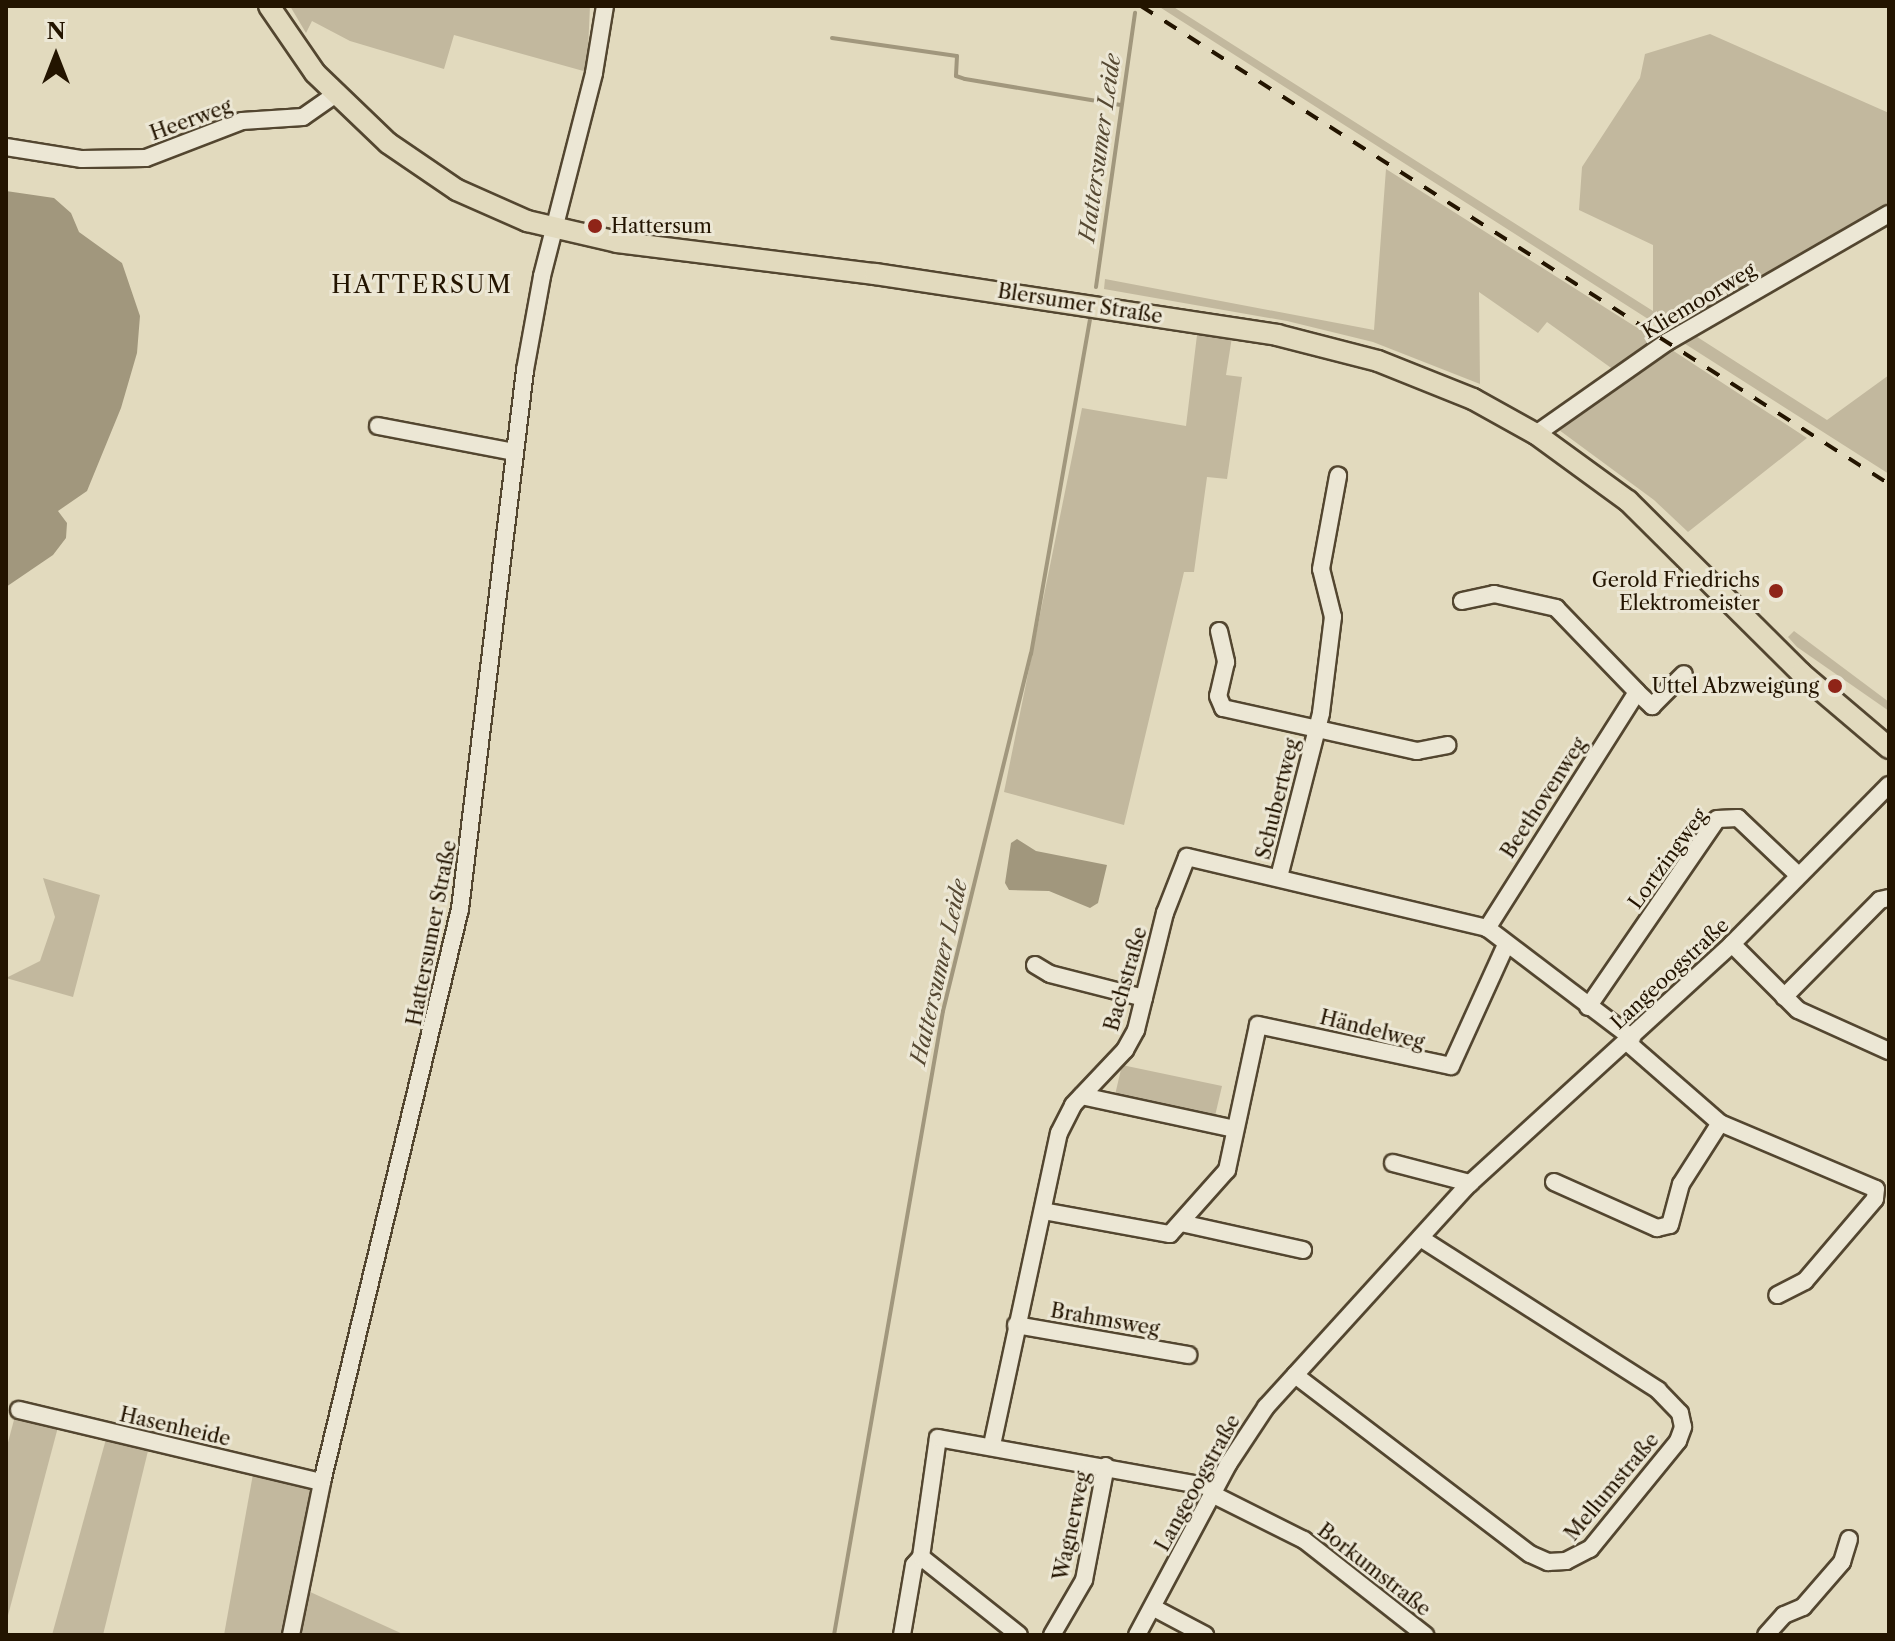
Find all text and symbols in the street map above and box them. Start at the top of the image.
north arrow [16,16,96,96]
text: N [46,18,66,45]
water label: Hattersumer Leide [1074,52,1126,244]
street label: Heerweg [147,94,235,146]
place label: Hattersum [611,214,712,238]
marker: Hattersum [586,217,604,235]
street label: Kliemoorweg [1638,258,1760,344]
district label: HATTERSUM [331,271,513,299]
street label: Blersumer Straße [996,279,1164,329]
place label: Gerold Friedrichs Elektromeister [1592,568,1760,615]
marker: Gerold Friedrichs Elektromeister [1767,582,1785,600]
place label: Uttel Abzweigung [1651,674,1819,698]
marker: Uttel Abzweigung [1826,677,1844,695]
street label: Beethovenweg [1496,733,1592,863]
street label: Schubertweg [1251,736,1305,862]
street label: Lortzingweg [1624,804,1712,914]
street label: Hattersumer Straße [402,838,462,1028]
water label: Hattersumer Leide [905,877,973,1067]
street label: Langeoogstraße [1606,913,1734,1035]
street label: Bachstraße [1100,924,1152,1034]
street label: Händelweg [1317,1005,1427,1055]
street label: Brahmsweg [1049,1299,1161,1341]
street label: Hasenheide [117,1403,233,1451]
street label: Langeoogstraße [1151,1410,1245,1556]
street label: Mellumstraße [1560,1428,1664,1546]
street label: Wagnerweg [1049,1469,1095,1583]
street label: Borkumstraße [1313,1518,1435,1622]

